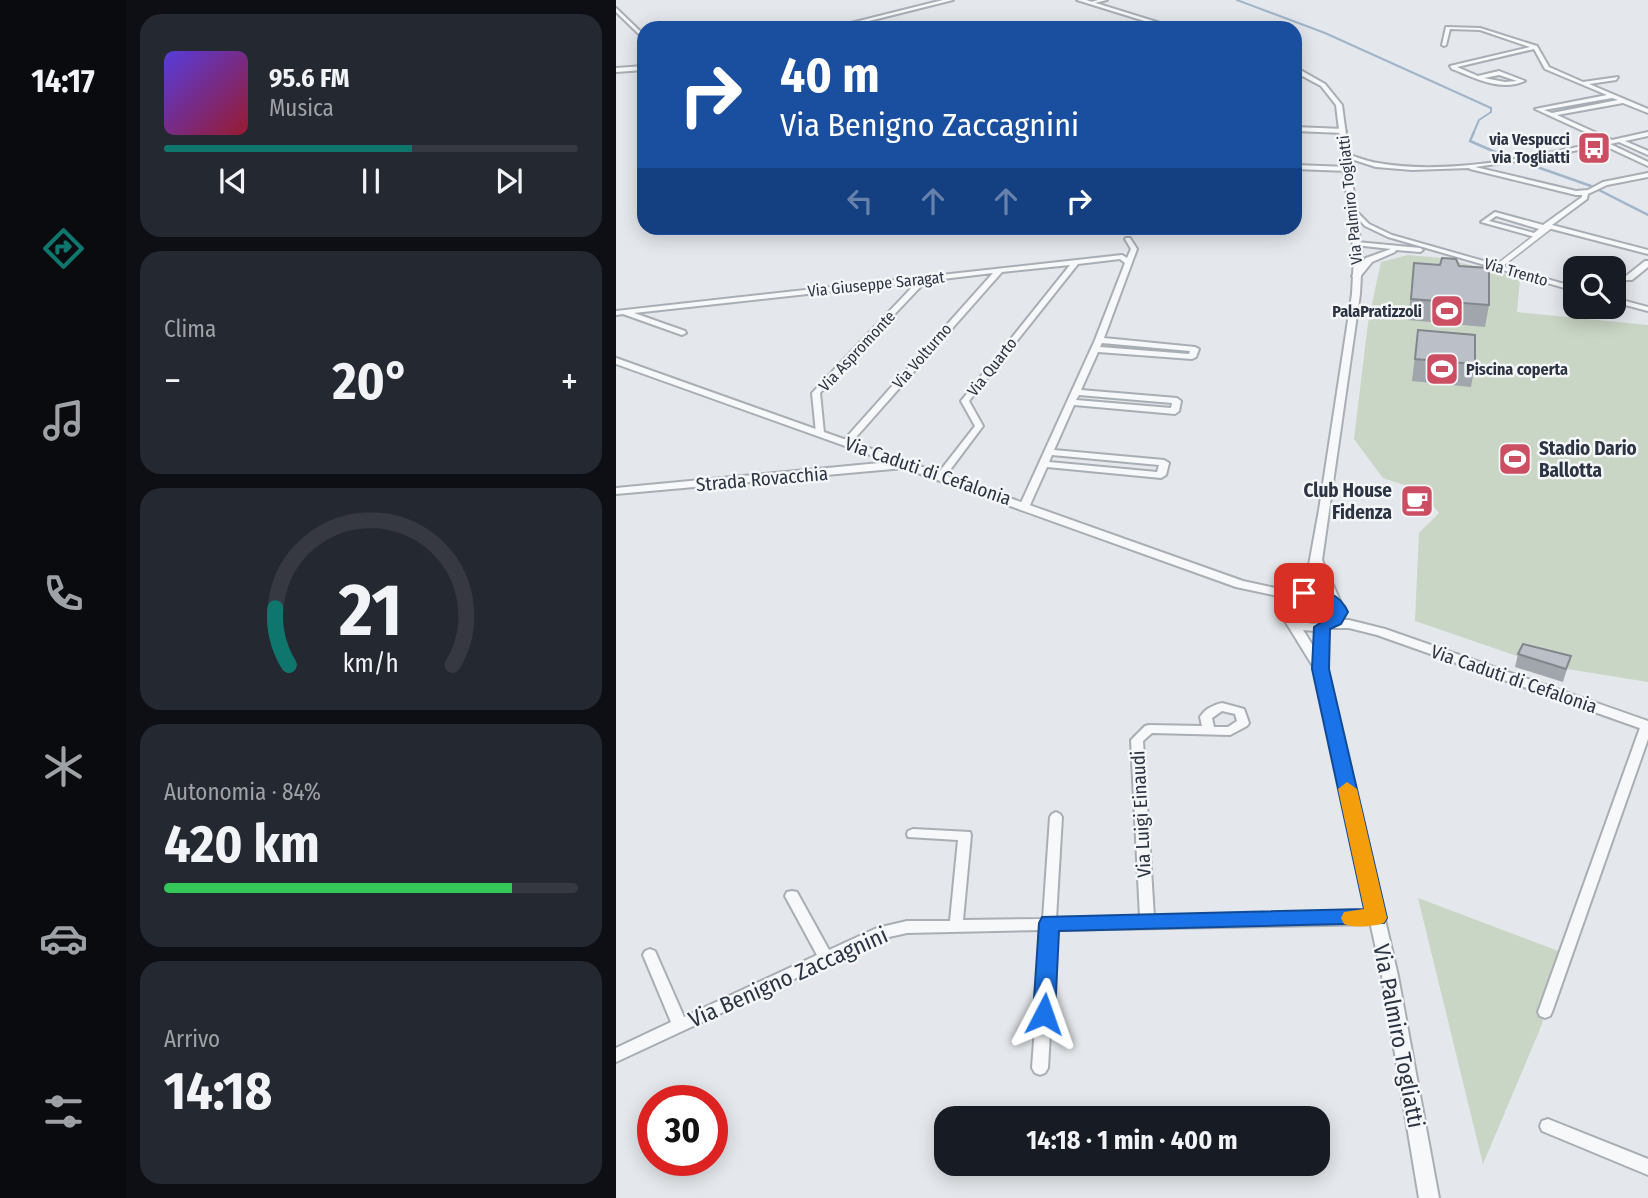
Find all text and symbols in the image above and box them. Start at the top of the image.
text: 40 m [780,46,880,105]
icon: right [665,49,756,140]
text: 14:17 [31,62,95,100]
text: 95.6 FM [269,63,349,94]
text: Musica [269,94,334,122]
text: Via Benigno Zaccagnini [780,106,1079,144]
bus stop icon: via Vespucci via Togliatti [1575,129,1613,167]
place label: via Vespucci via Togliatti [1488,130,1570,167]
street label: Via Palmiro Togliatti [1334,134,1366,266]
icon: previous [214,162,252,200]
icon: pause [352,162,390,200]
icon: next [490,162,528,200]
icon: left [841,182,879,220]
icon: ahead [914,182,952,220]
icon: ahead [987,182,1025,220]
icon: right [1060,182,1098,220]
icon: directions [39,224,88,273]
street label: Via Trento [1482,254,1550,290]
map controls [1563,256,1626,319]
button: search [1563,256,1626,319]
street label: Via Giuseppe Saragat [807,267,946,301]
sports icon: PalaPratizzoli [1428,292,1466,330]
place label: PalaPratizzoli [1332,302,1422,321]
street label: Via Aspromonte [815,307,899,395]
text: Clima [164,315,216,343]
street label: Via Volturno [889,320,955,392]
street label: Via Quarto [963,334,1021,400]
text: 20° [333,350,409,413]
sports icon: Piscina coperta [1423,350,1461,388]
text: − [164,358,181,404]
text: + [561,358,578,404]
place label: Piscina coperta [1466,360,1568,379]
icon: music [39,396,88,445]
street label: Via Caduti di Cefalonia [842,432,1014,510]
place label: Stadio Dario Ballotta [1539,437,1637,482]
sports icon: Stadio Dario Ballotta [1496,440,1534,478]
street label: Strada Rovacchia [695,462,829,496]
place label: Club House Fidenza [1304,479,1392,524]
cafe icon: Club House Fidenza [1398,482,1436,520]
pin [1274,563,1334,623]
text: 21 [338,567,403,654]
icon: phone [39,569,88,618]
icon: arrive [1285,574,1323,612]
street label: Via Caduti di Cefalonia [1428,640,1600,718]
text: km/h [343,649,399,679]
icon: climate [39,742,88,791]
street label: Via Luigi Einaudi [1126,750,1156,878]
text: Autonomia · 84% [164,778,321,806]
text: 420 km [164,813,320,876]
icon: car [39,914,88,963]
street label: Via Benigno Zaccagnini [684,920,892,1034]
street label: Via Palmiro Togliatti [1367,942,1431,1130]
position arrow [1007,977,1081,1051]
text: Arrivo [164,1025,220,1053]
text: 14:18 [164,1060,272,1123]
speed limit sign: 30 [637,1085,728,1176]
icon: filters [39,1087,88,1136]
text: 14:18 · 1 min · 400 m [1026,1125,1238,1156]

